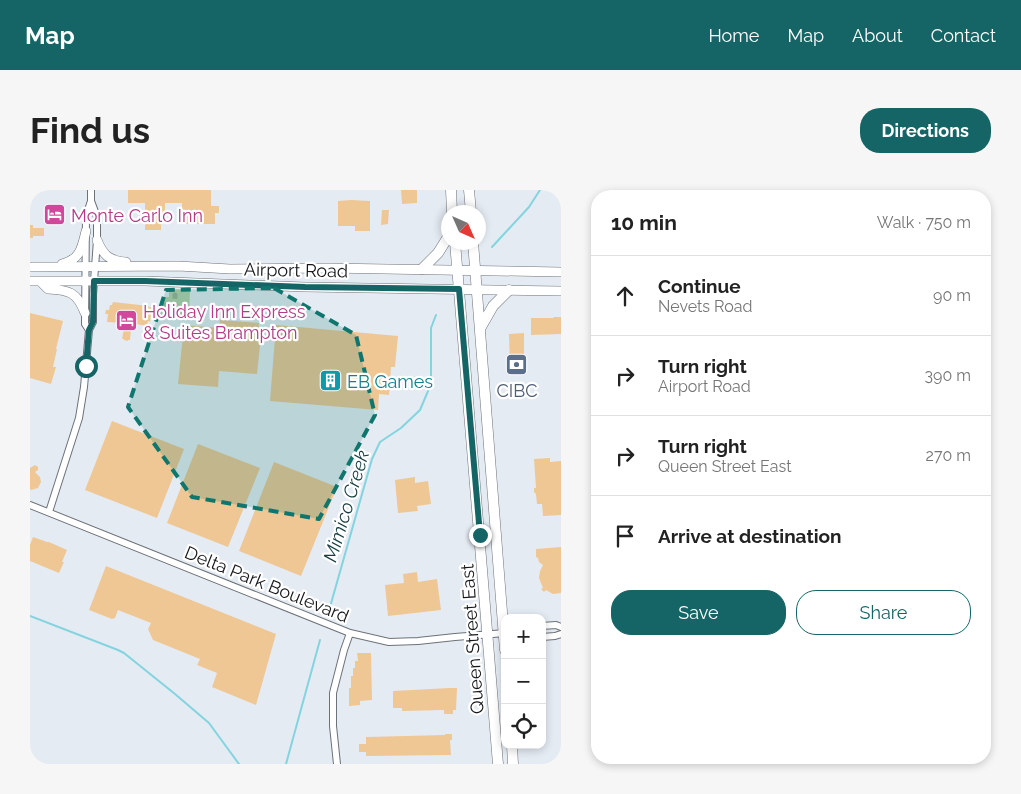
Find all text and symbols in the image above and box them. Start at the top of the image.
text: Map [25,21,75,50]
text: Home [708,25,759,46]
text: Map [787,25,824,46]
text: About [852,25,903,46]
text: Contact [931,25,996,46]
button: Directions [860,108,991,153]
text: Find us [30,110,150,151]
hotel icon: Monte Carlo Inn [43,203,67,227]
place label: Monte Carlo Inn [71,205,203,226]
north arrow [441,205,486,250]
text: 10 min [611,210,677,235]
text: Walk · 750 m [877,213,971,232]
street label: Airport Road [244,259,348,281]
text: Continue [658,275,741,297]
icon: ahead [611,282,639,310]
text: 90 m [933,286,971,305]
text: Nevets Road [658,297,753,316]
place label: Holiday Inn Express & Suites Brampton [143,301,306,343]
hotel icon: Holiday Inn Express & Suites Brampton [115,309,139,333]
bank icon: CIBC [505,353,529,377]
route start [75,355,98,378]
text: Turn right [658,355,747,377]
icon: right [611,362,639,390]
text: 390 m [925,366,971,385]
building icon: EB Games [319,369,343,393]
place label: EB Games [347,371,433,392]
text: Airport Road [658,377,751,396]
place label: CIBC [496,380,538,401]
text: Turn right [658,435,747,457]
icon: right [611,442,639,470]
text: 270 m [926,446,971,465]
water label: Mimico Creek [319,448,373,564]
text: Queen Street East [658,457,792,476]
icon: arrive [611,522,639,550]
route end [469,524,492,547]
text: Arrive at destination [658,525,842,547]
street label: Delta Park Boulevard [182,541,352,627]
street label: Queen Street East [456,563,488,715]
button: Save [611,590,786,635]
button: Share [796,590,971,635]
map controls [501,614,546,749]
button: + [501,614,546,659]
button: − [501,659,546,704]
button: locate [501,704,546,749]

